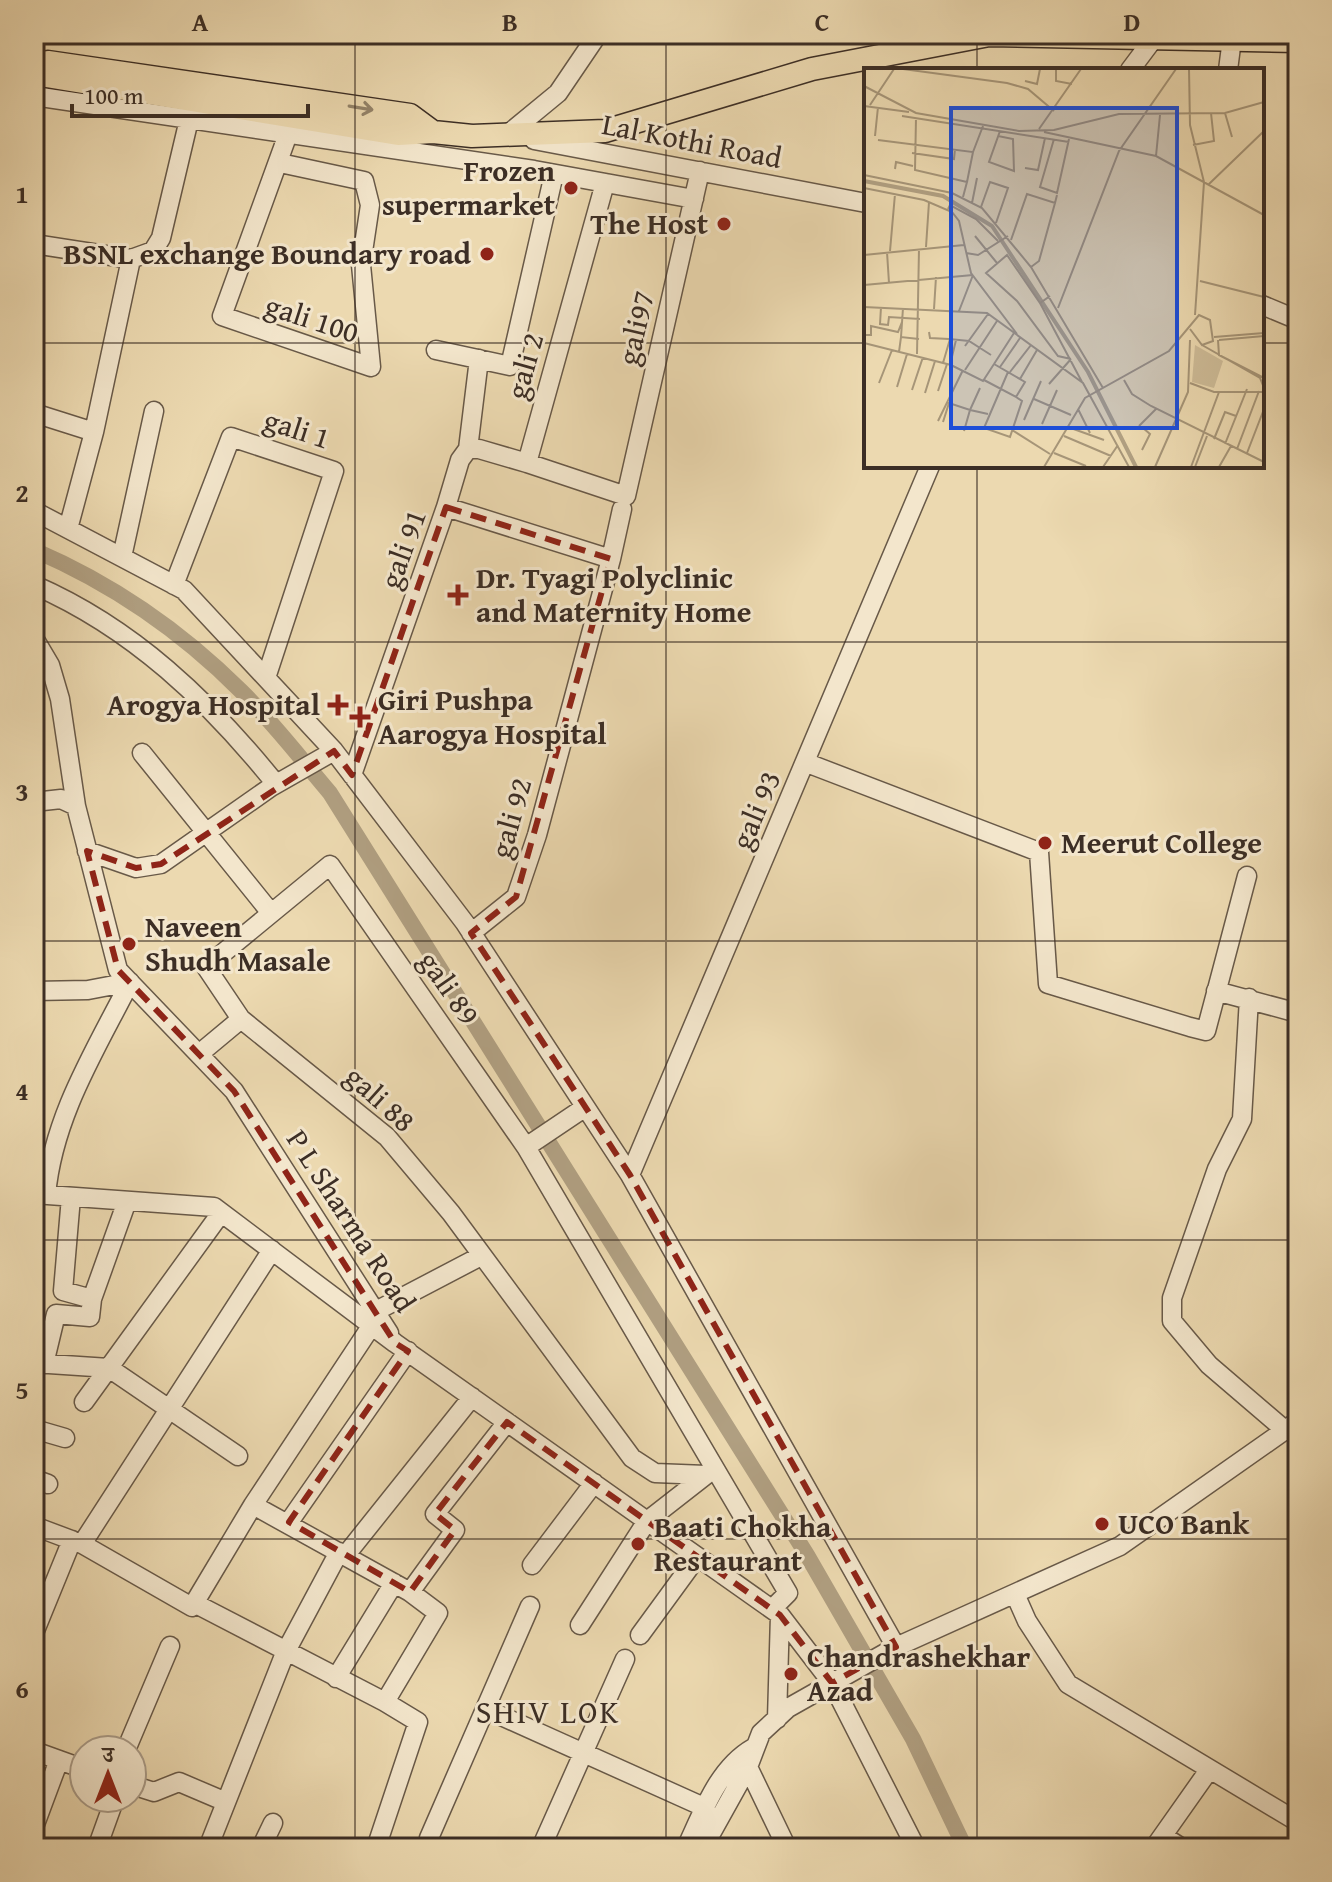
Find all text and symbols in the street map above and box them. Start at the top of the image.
text: A [192,2,209,41]
text: B [502,2,518,41]
text: C [815,2,829,41]
text: D [1124,2,1140,41]
scale bar [72,68,308,118]
inset map [864,68,1264,468]
text: 100 m [84,78,144,113]
one-way arrow [348,101,373,116]
street label: Lal Kothi Road [599,101,786,179]
place label: Frozen supermarket [382,148,556,226]
text: 1 [15,174,29,213]
marker: Frozen supermarket [562,179,580,197]
place label: The Host [590,201,709,245]
marker: The Host [715,215,733,233]
place label: BSNL exchange Boundary road [63,231,472,275]
marker: BSNL exchange Boundary road [478,245,496,263]
street label: gali 100 [260,282,365,354]
street label: gali97 [605,286,665,369]
street label: gali 2 [494,327,554,404]
street label: gali 1 [259,397,336,459]
text: 2 [15,473,29,512]
street label: gali 91 [367,503,437,594]
place label: Dr. Tyagi Polyclinic and Maternity Home [476,555,752,633]
marker: Dr. Tyagi Polyclinic and Maternity Home [447,584,469,606]
place label: Giri Pushpa Aarogya Hospital [378,677,607,755]
place label: Arogya Hospital [107,682,320,726]
marker: Arogya Hospital [327,694,349,716]
marker: Giri Pushpa Aarogya Hospital [349,706,371,728]
street label: gali 93 [719,764,791,856]
text: 3 [15,772,29,811]
street label: gali 92 [478,773,542,863]
place label: Meerut College [1061,820,1262,864]
marker: Meerut College [1036,834,1054,852]
place label: Naveen Shudh Masale [145,904,331,982]
marker: Naveen Shudh Masale [120,935,138,953]
street label: gali 89 [408,941,491,1033]
street label: gali 88 [336,1055,426,1142]
text: 4 [15,1071,29,1110]
street label: P L Sharma Road [276,1120,427,1321]
text: 5 [15,1370,29,1409]
place label: UCO Bank [1118,1501,1250,1545]
place label: Baati Chokha Restaurant [654,1504,832,1582]
marker: UCO Bank [1093,1515,1111,1533]
marker: Baati Chokha Restaurant [629,1535,647,1553]
place label: Chandrashekhar Azad [807,1634,1030,1712]
marker: Chandrashekhar Azad [782,1665,800,1683]
text: 6 [15,1669,29,1708]
district label: SHIV LOK [476,1688,620,1735]
north arrow [68,1734,148,1814]
text: उ [100,1738,115,1770]

